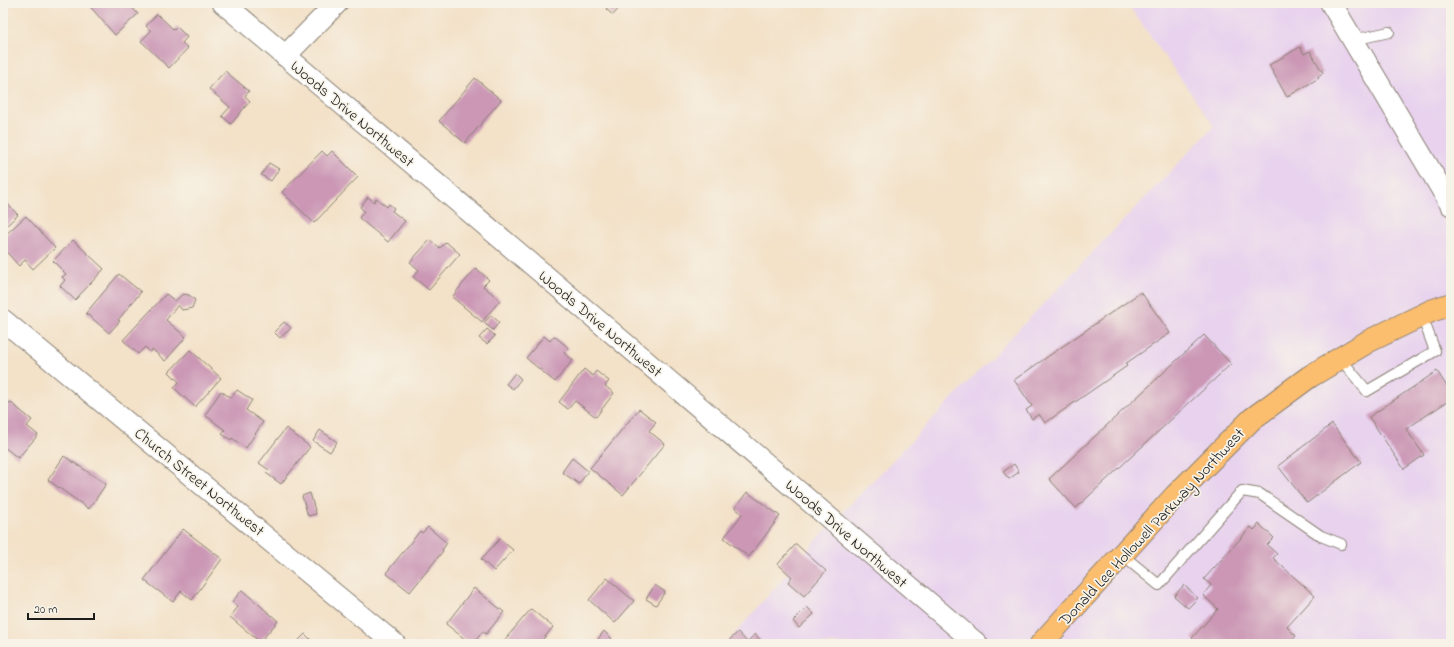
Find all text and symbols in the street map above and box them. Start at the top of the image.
street label: Woods Drive Northwest [284,55,420,174]
street label: Woods Drive Northwest [532,265,668,384]
street label: Church Street Northwest [128,422,270,543]
street label: Donald Lee Hollowell Parkway Northwest [1053,422,1252,633]
street label: Woods Drive Northwest [779,474,913,595]
scale bar [28,595,94,621]
text: 20 m [34,601,57,619]

